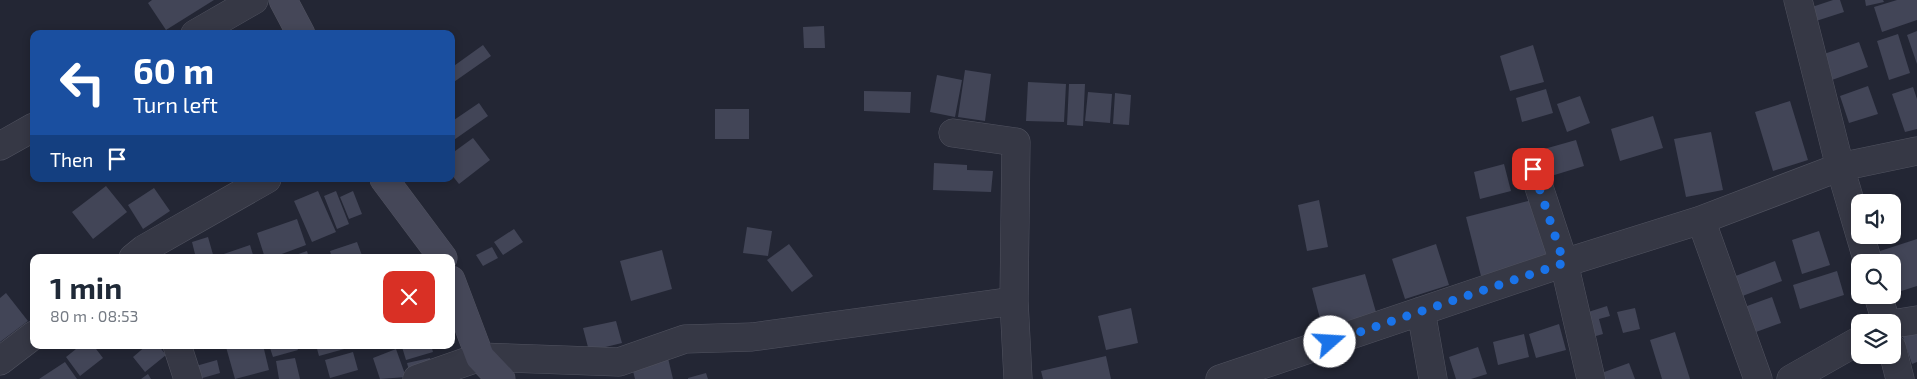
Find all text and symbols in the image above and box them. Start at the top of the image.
text: 60 m [133,49,214,91]
icon: left [50,50,115,115]
text: Turn left [133,91,218,117]
icon: arrive [103,145,131,173]
text: Then [50,148,93,171]
pin [1512,148,1554,190]
icon: arrive [1519,155,1547,183]
map controls [1851,194,1901,364]
button: sound [1851,194,1901,244]
button: search [1851,254,1901,304]
text: 1 min [50,269,122,305]
button: close [383,271,435,323]
text: 80 m · 08:53 [50,306,138,325]
button: layers [1851,314,1901,364]
position arrow [1303,315,1355,367]

